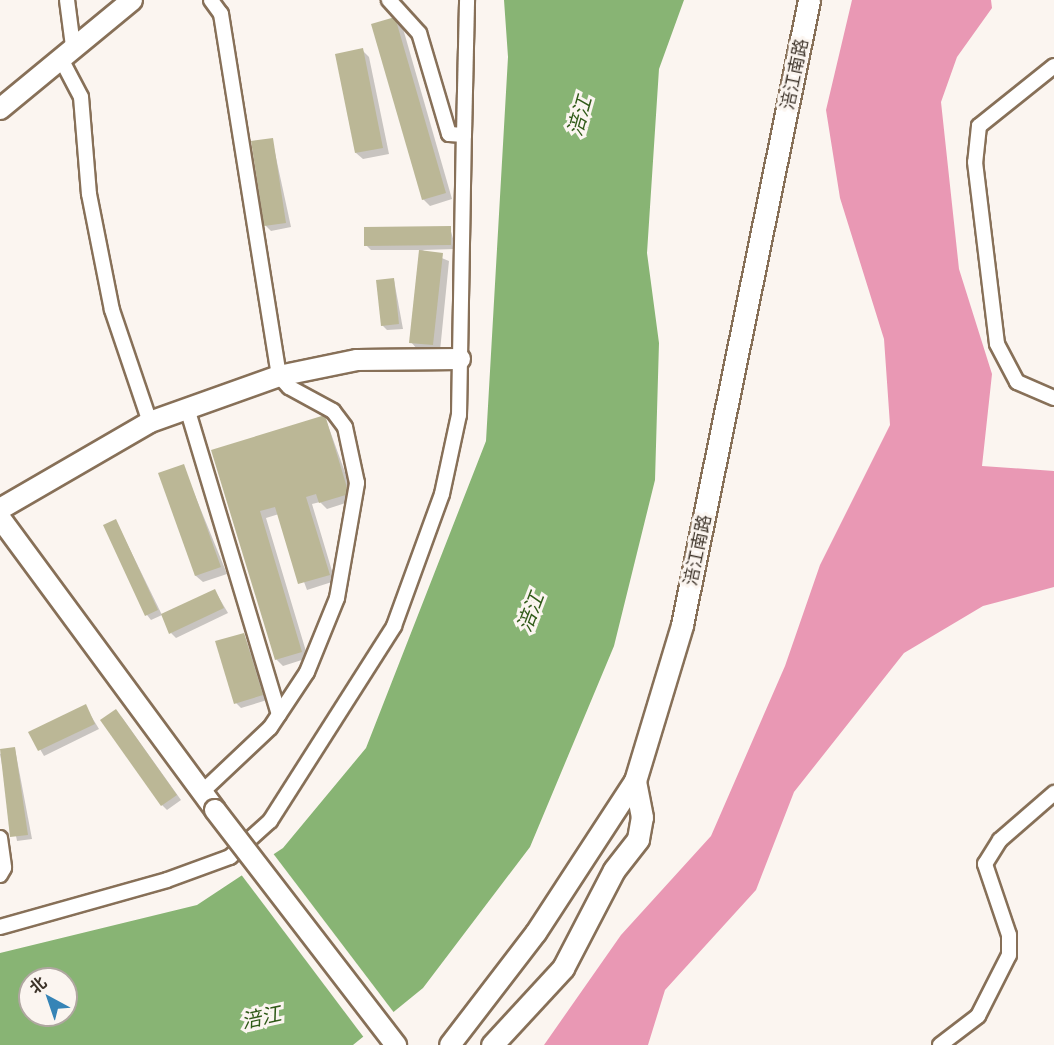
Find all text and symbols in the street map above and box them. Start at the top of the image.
street label: 涪江南路 [776,37,812,111]
water label: 涪江 [562,93,596,139]
street label: 涪江南路 [679,513,715,587]
water label: 涪江 [512,589,548,635]
north arrow [18,967,78,1027]
text: 北 [26,973,50,997]
water label: 涪江 [239,1001,283,1033]

